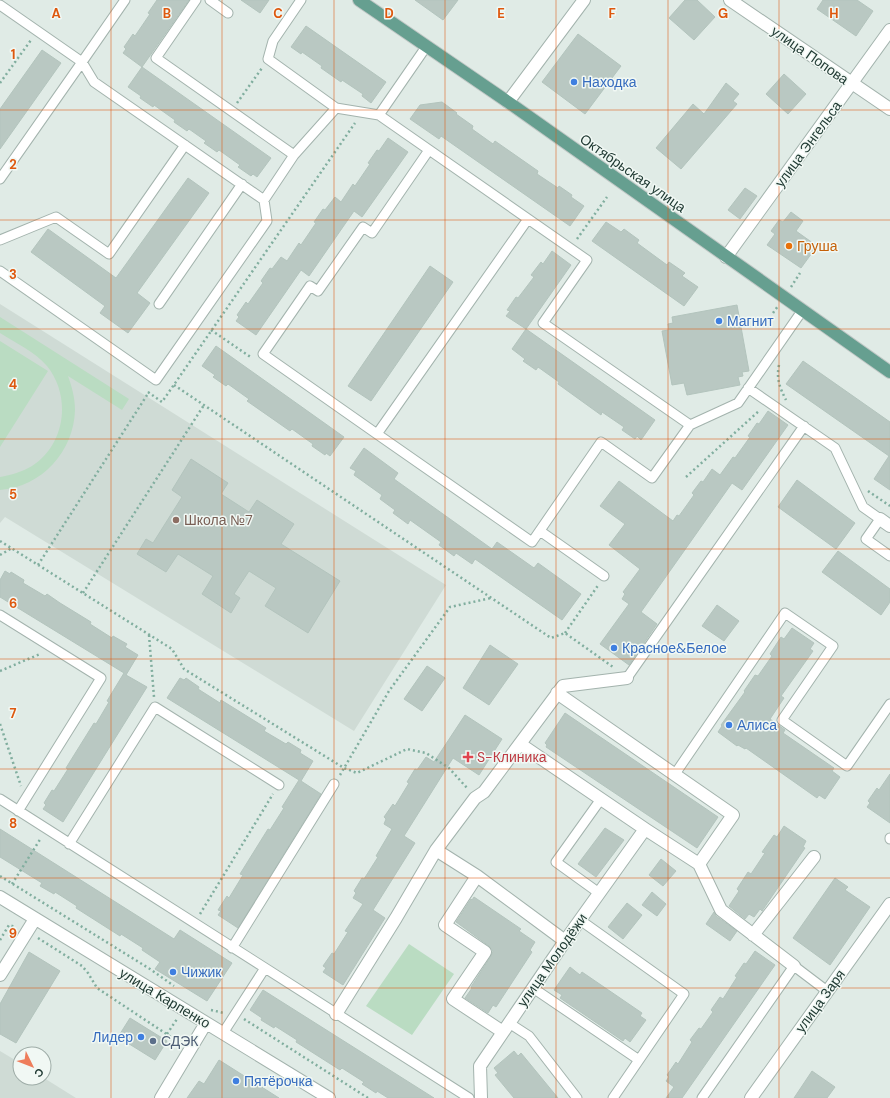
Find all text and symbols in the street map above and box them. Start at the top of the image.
text: A [51,5,61,22]
text: B [163,5,171,22]
text: C [273,5,283,22]
text: D [384,5,394,22]
text: E [497,5,505,22]
text: F [608,5,616,22]
text: G [718,5,728,22]
text: H [829,5,839,22]
street label: улица Попова [768,22,852,88]
text: 1 [11,46,15,63]
place label: Находка [582,73,637,91]
marker: Находка [569,77,579,87]
street label: улица Энгельса [771,97,845,191]
street label: Октябрьская улица [577,130,690,216]
text: 2 [9,156,17,173]
place label: Груша [797,237,838,255]
marker: Груша [784,241,794,251]
text: 3 [9,266,17,283]
place label: Магнит [727,312,774,330]
marker: Магнит [714,316,724,326]
text: 4 [9,376,17,393]
text: 5 [9,486,17,503]
place label: Школа №7 [184,511,253,529]
marker: Школа №7 [171,515,181,525]
text: 6 [9,595,17,612]
place label: Красное&Белое [622,639,727,657]
marker: Красное&Белое [609,643,619,653]
text: 7 [10,705,17,722]
place label: Алиса [737,716,777,734]
marker: Алиса [724,720,734,730]
place label: S-Клиника [477,748,547,766]
marker: S-Клиника [462,751,474,763]
text: 8 [9,815,17,832]
street label: улица Молодёжи [513,910,591,1010]
text: 9 [9,925,17,942]
place label: Чижик [181,963,222,981]
street label: улица Карпенко [116,964,214,1032]
street label: улица Заря [791,966,849,1036]
marker: Чижик [168,967,178,977]
place label: Лидер [92,1028,133,1046]
marker: Лидер [136,1032,146,1042]
place label: СДЭК [161,1032,199,1050]
marker: СДЭК [148,1036,158,1046]
north arrow [12,1046,52,1086]
text: С [31,1065,47,1081]
place label: Пятёрочка [244,1072,313,1090]
marker: Пятёрочка [231,1076,241,1086]

